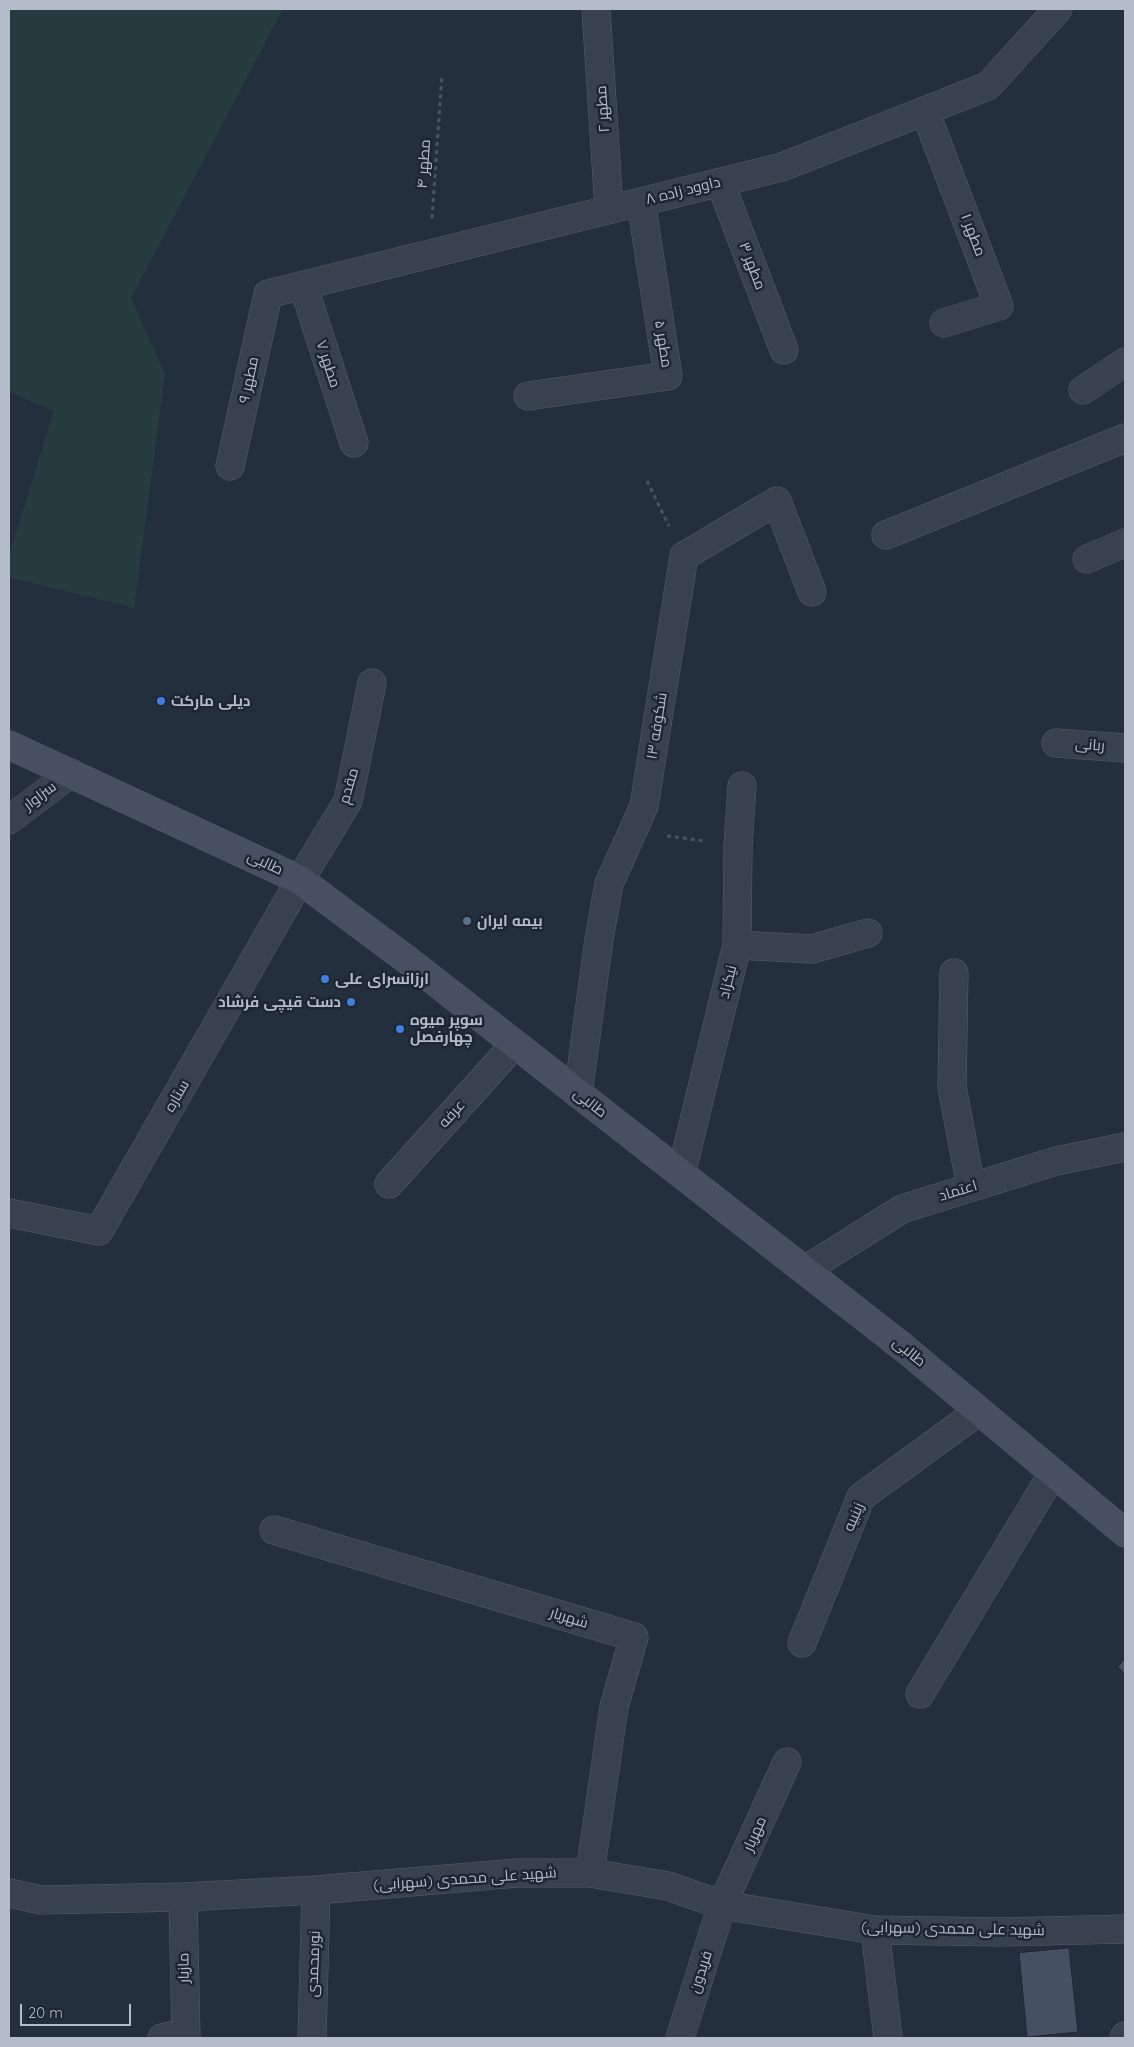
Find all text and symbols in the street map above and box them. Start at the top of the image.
street label: مطهر ۲ [592,85,614,133]
street label: مطهر ۴ [413,139,435,189]
street label: داوود زاده ۸ [644,173,722,209]
street label: مطهر ۱ [957,211,989,259]
street label: مطهر ۳ [735,240,769,292]
street label: مطهر ۵ [650,319,676,369]
street label: مطهر ۷ [312,338,344,390]
street label: مطهر ۹ [235,355,263,405]
street label: شکوفه ۱۳ [643,691,671,761]
place label: دیلی مارکت [171,692,250,710]
marker: دیلی مارکت [155,695,167,707]
street label: ربانی [1074,735,1106,755]
street label: مقدم [335,766,363,806]
street label: سزاوار [20,778,60,814]
street label: طالبی [244,847,286,879]
place label: بیمه ایران [477,912,543,930]
marker: بیمه ایران [461,915,473,927]
street label: نیکزاد [715,963,741,1001]
place label: ارزانسرای علی [335,970,429,988]
marker: ارزانسرای علی [319,973,331,985]
place label: دست قیچی فرشاد [218,993,341,1011]
marker: دست قیچی فرشاد [345,996,357,1008]
place label: سوپر میوه چهارفصل [410,1011,483,1046]
marker: سوپر میوه چهارفصل [394,1023,406,1035]
street label: ستاره [161,1077,193,1115]
street label: طالبی [570,1084,610,1122]
street label: عرفه [435,1096,469,1132]
street label: اعتماد [937,1177,979,1205]
street label: طالبی [889,1333,929,1371]
street label: زینبیه [840,1500,868,1534]
street label: شهریار [548,1604,590,1632]
street label: مهریار [739,1814,771,1854]
street label: شهید علی محمدی (سهرابی) [373,1864,557,1894]
street label: شهید علی محمدی (سهرابی) [861,1918,1045,1940]
street label: نورمحمدی [304,1930,324,1998]
street label: فریدون [686,1948,716,1996]
street label: مازیار [175,1953,193,1983]
scale bar [22,1994,134,2026]
text: 20 m [28,2003,63,2022]

